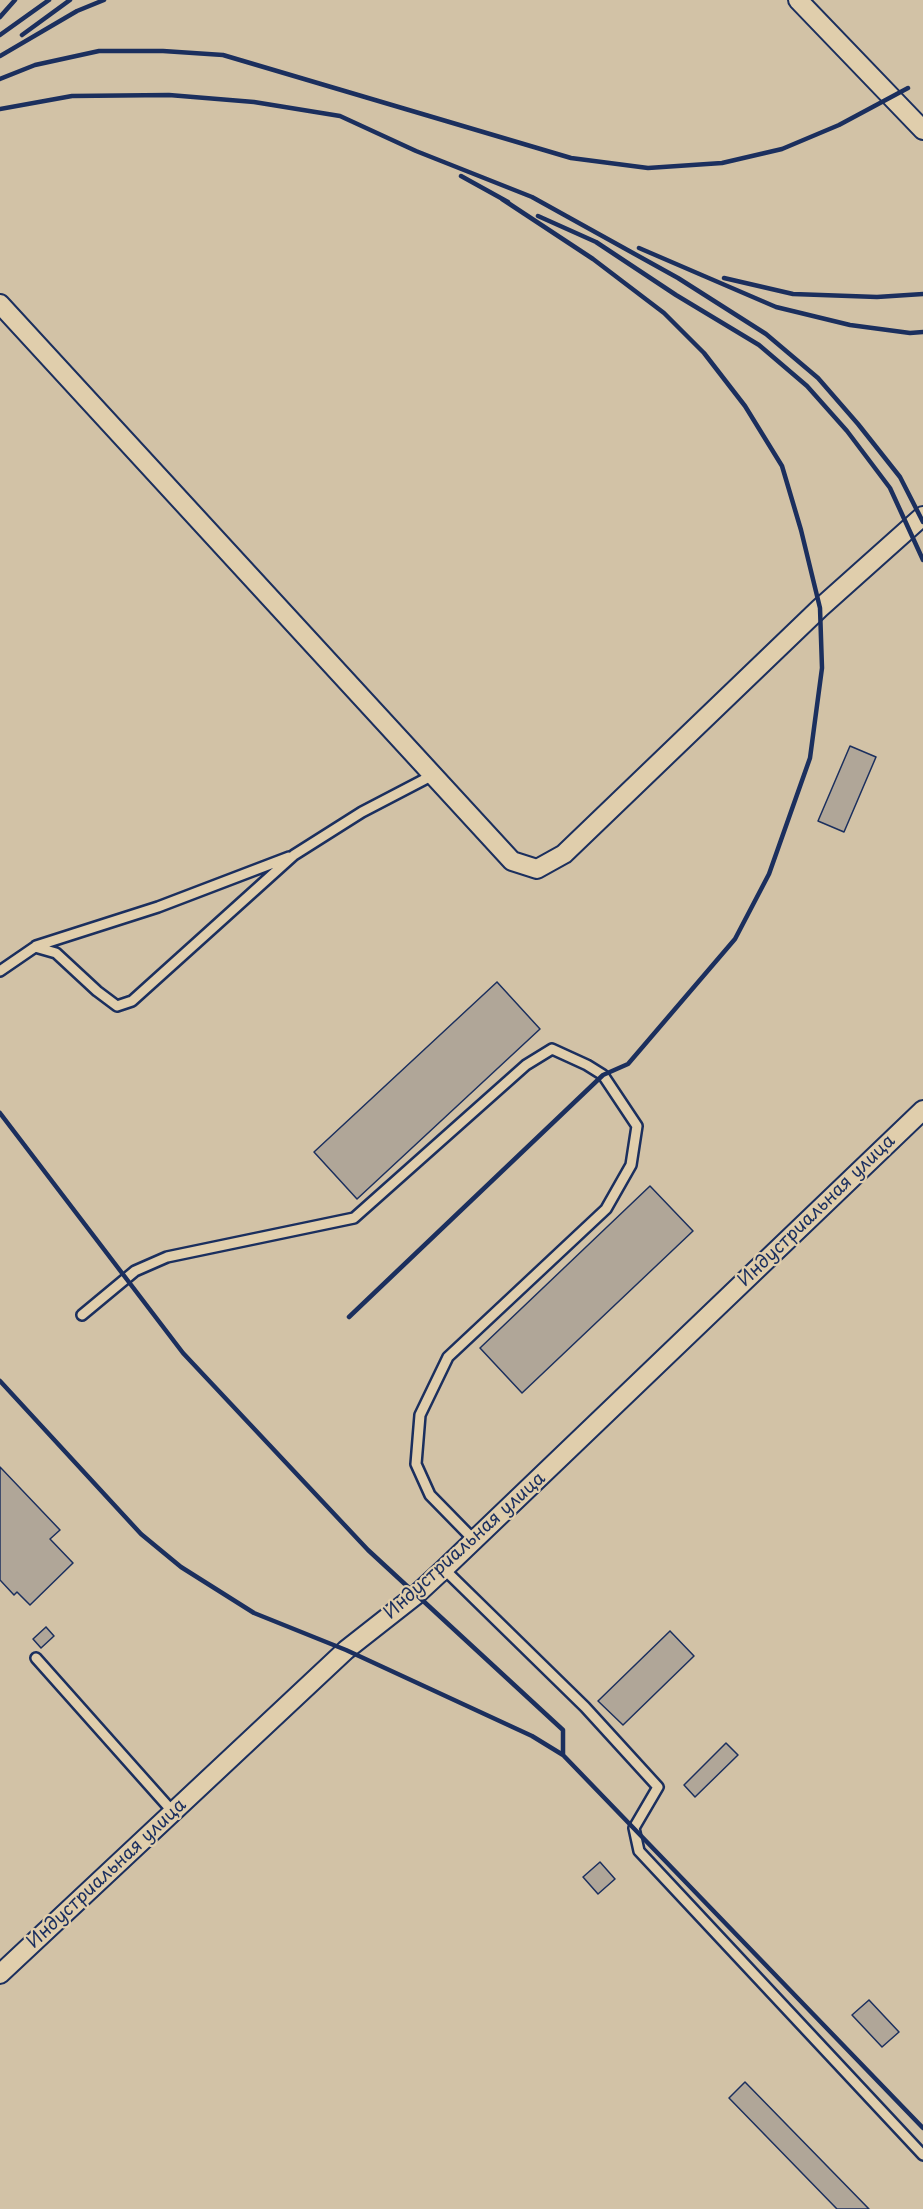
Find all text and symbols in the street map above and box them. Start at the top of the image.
street label: Индустриальная улица [734,1130,900,1292]
street label: Индустриальная улица [380,1468,550,1624]
street label: Индустриальная улица [23,1795,191,1953]

